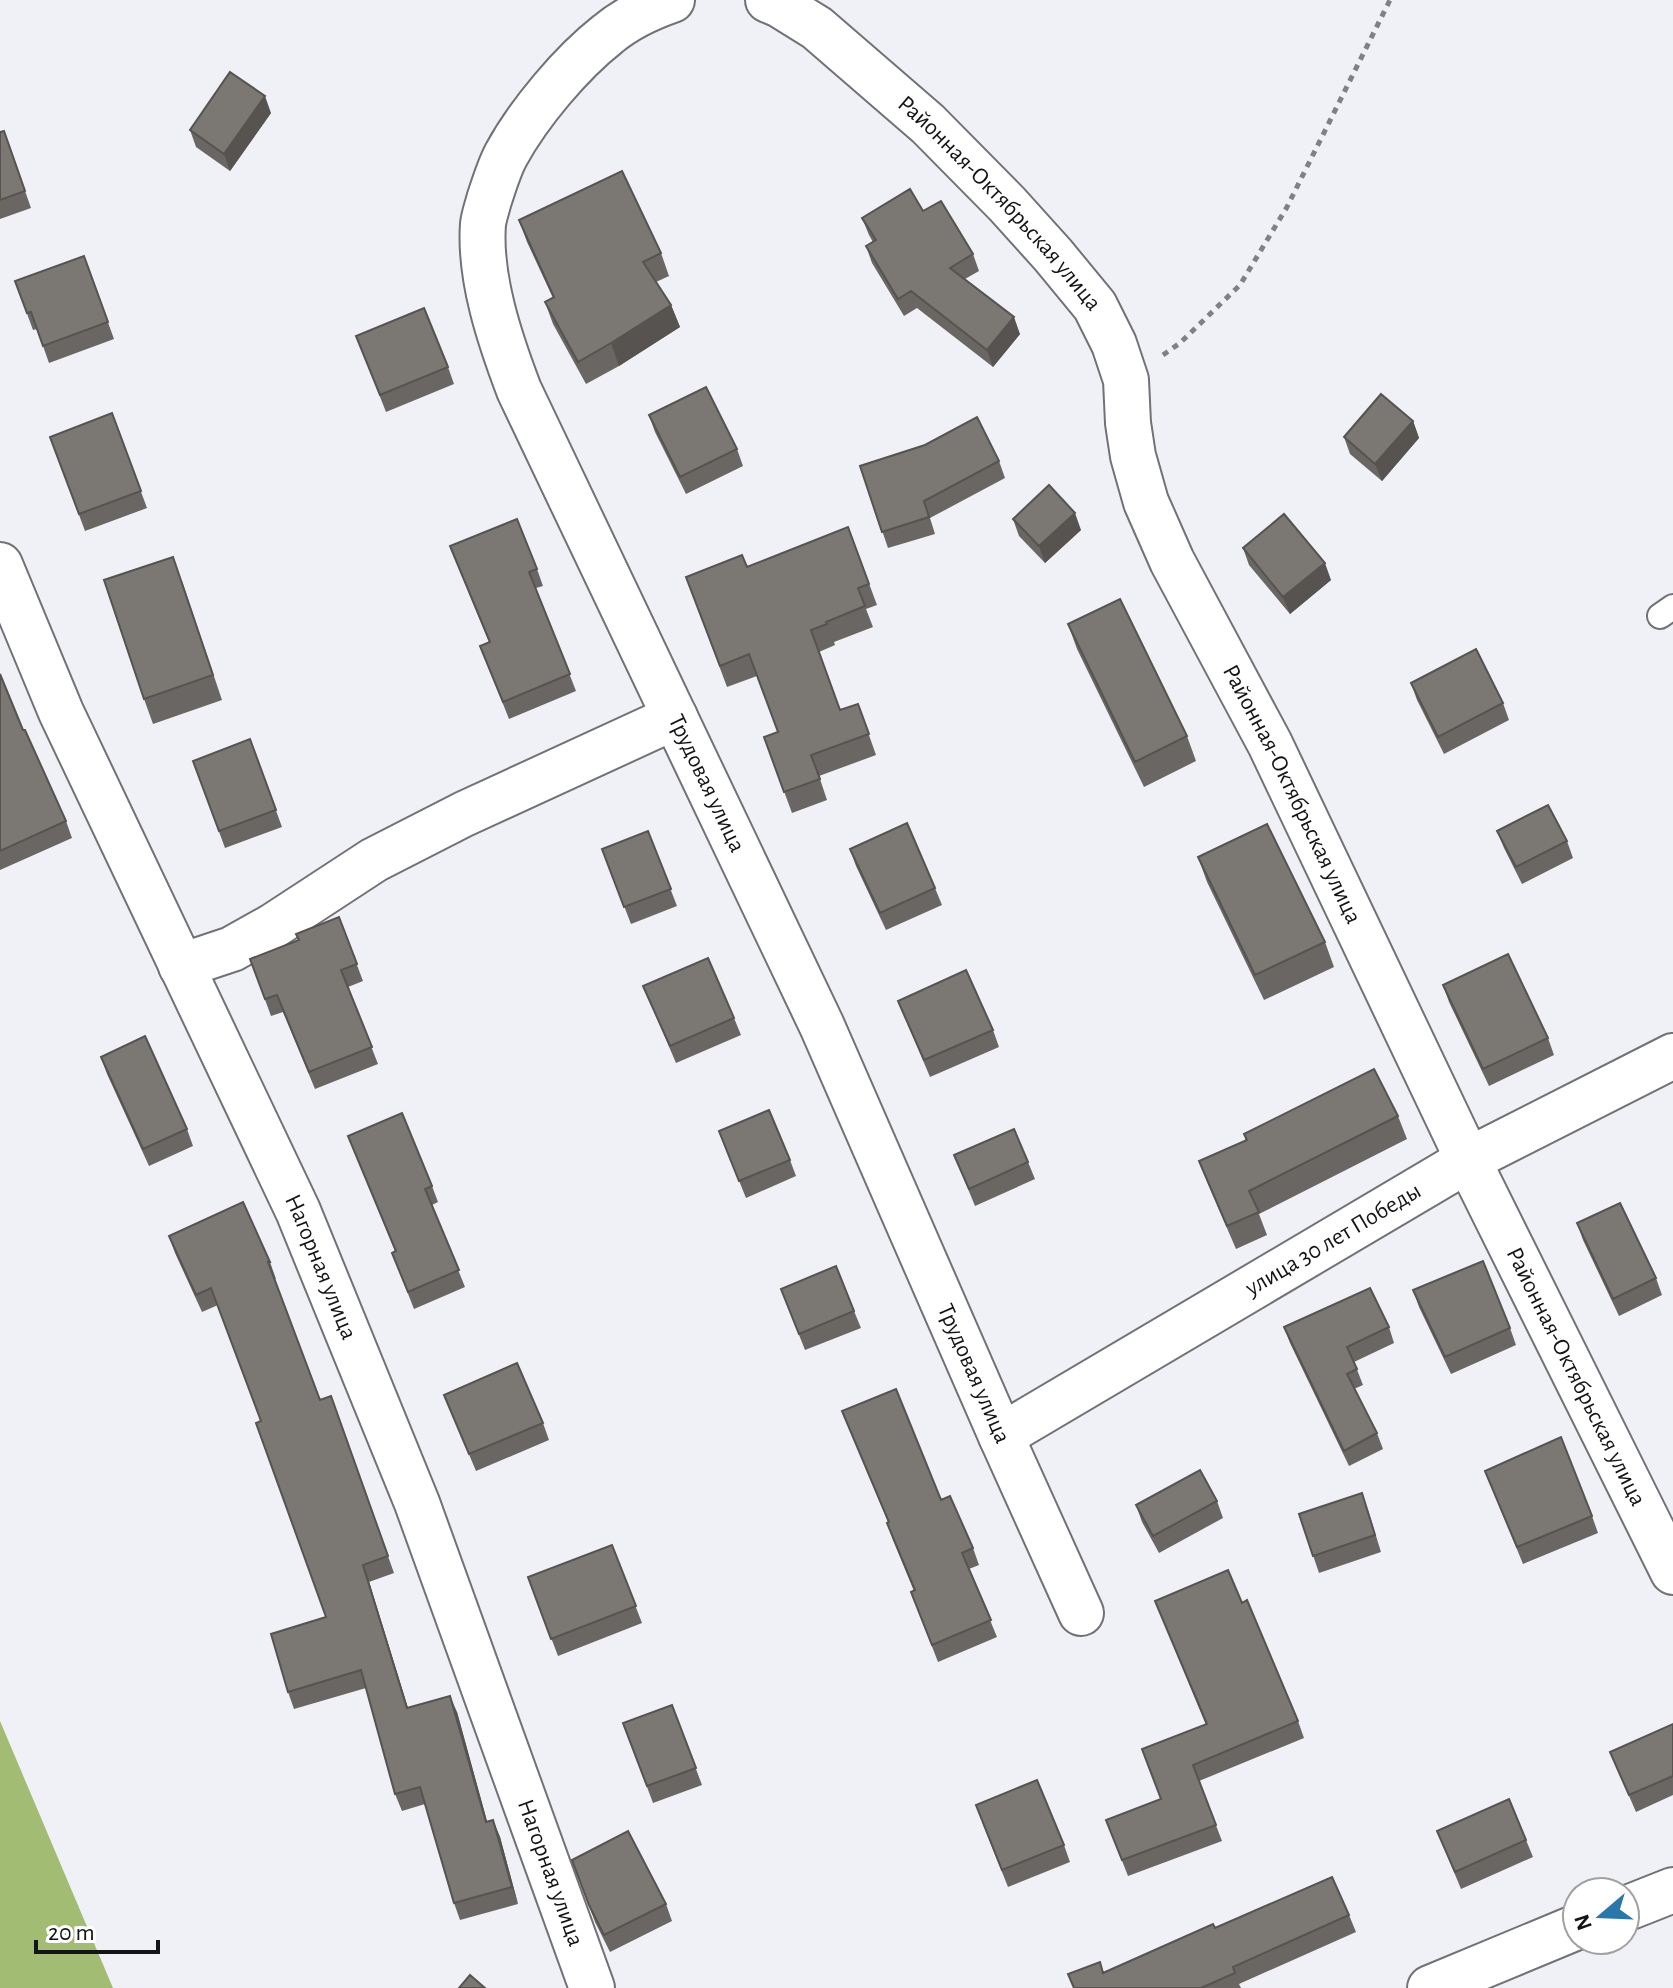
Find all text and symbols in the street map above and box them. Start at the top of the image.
street label: Районная-Октябрьская улица [893,91,1106,315]
street label: Районная-Октябрьская улица [1218,661,1366,928]
street label: Трудовая улица [664,711,749,856]
street label: улица 30 лет Победы [1241,1179,1425,1301]
street label: Нагорная улица [280,1191,361,1343]
street label: Районная-Октябрьская улица [1501,1244,1650,1510]
street label: Трудовая улица [933,1301,1015,1447]
street label: Нагорная улица [513,1796,588,1950]
north arrow [1561,1876,1641,1956]
scale bar [36,1904,158,1954]
text: N [1570,1911,1596,1933]
text: 20 m [48,1921,95,1945]

